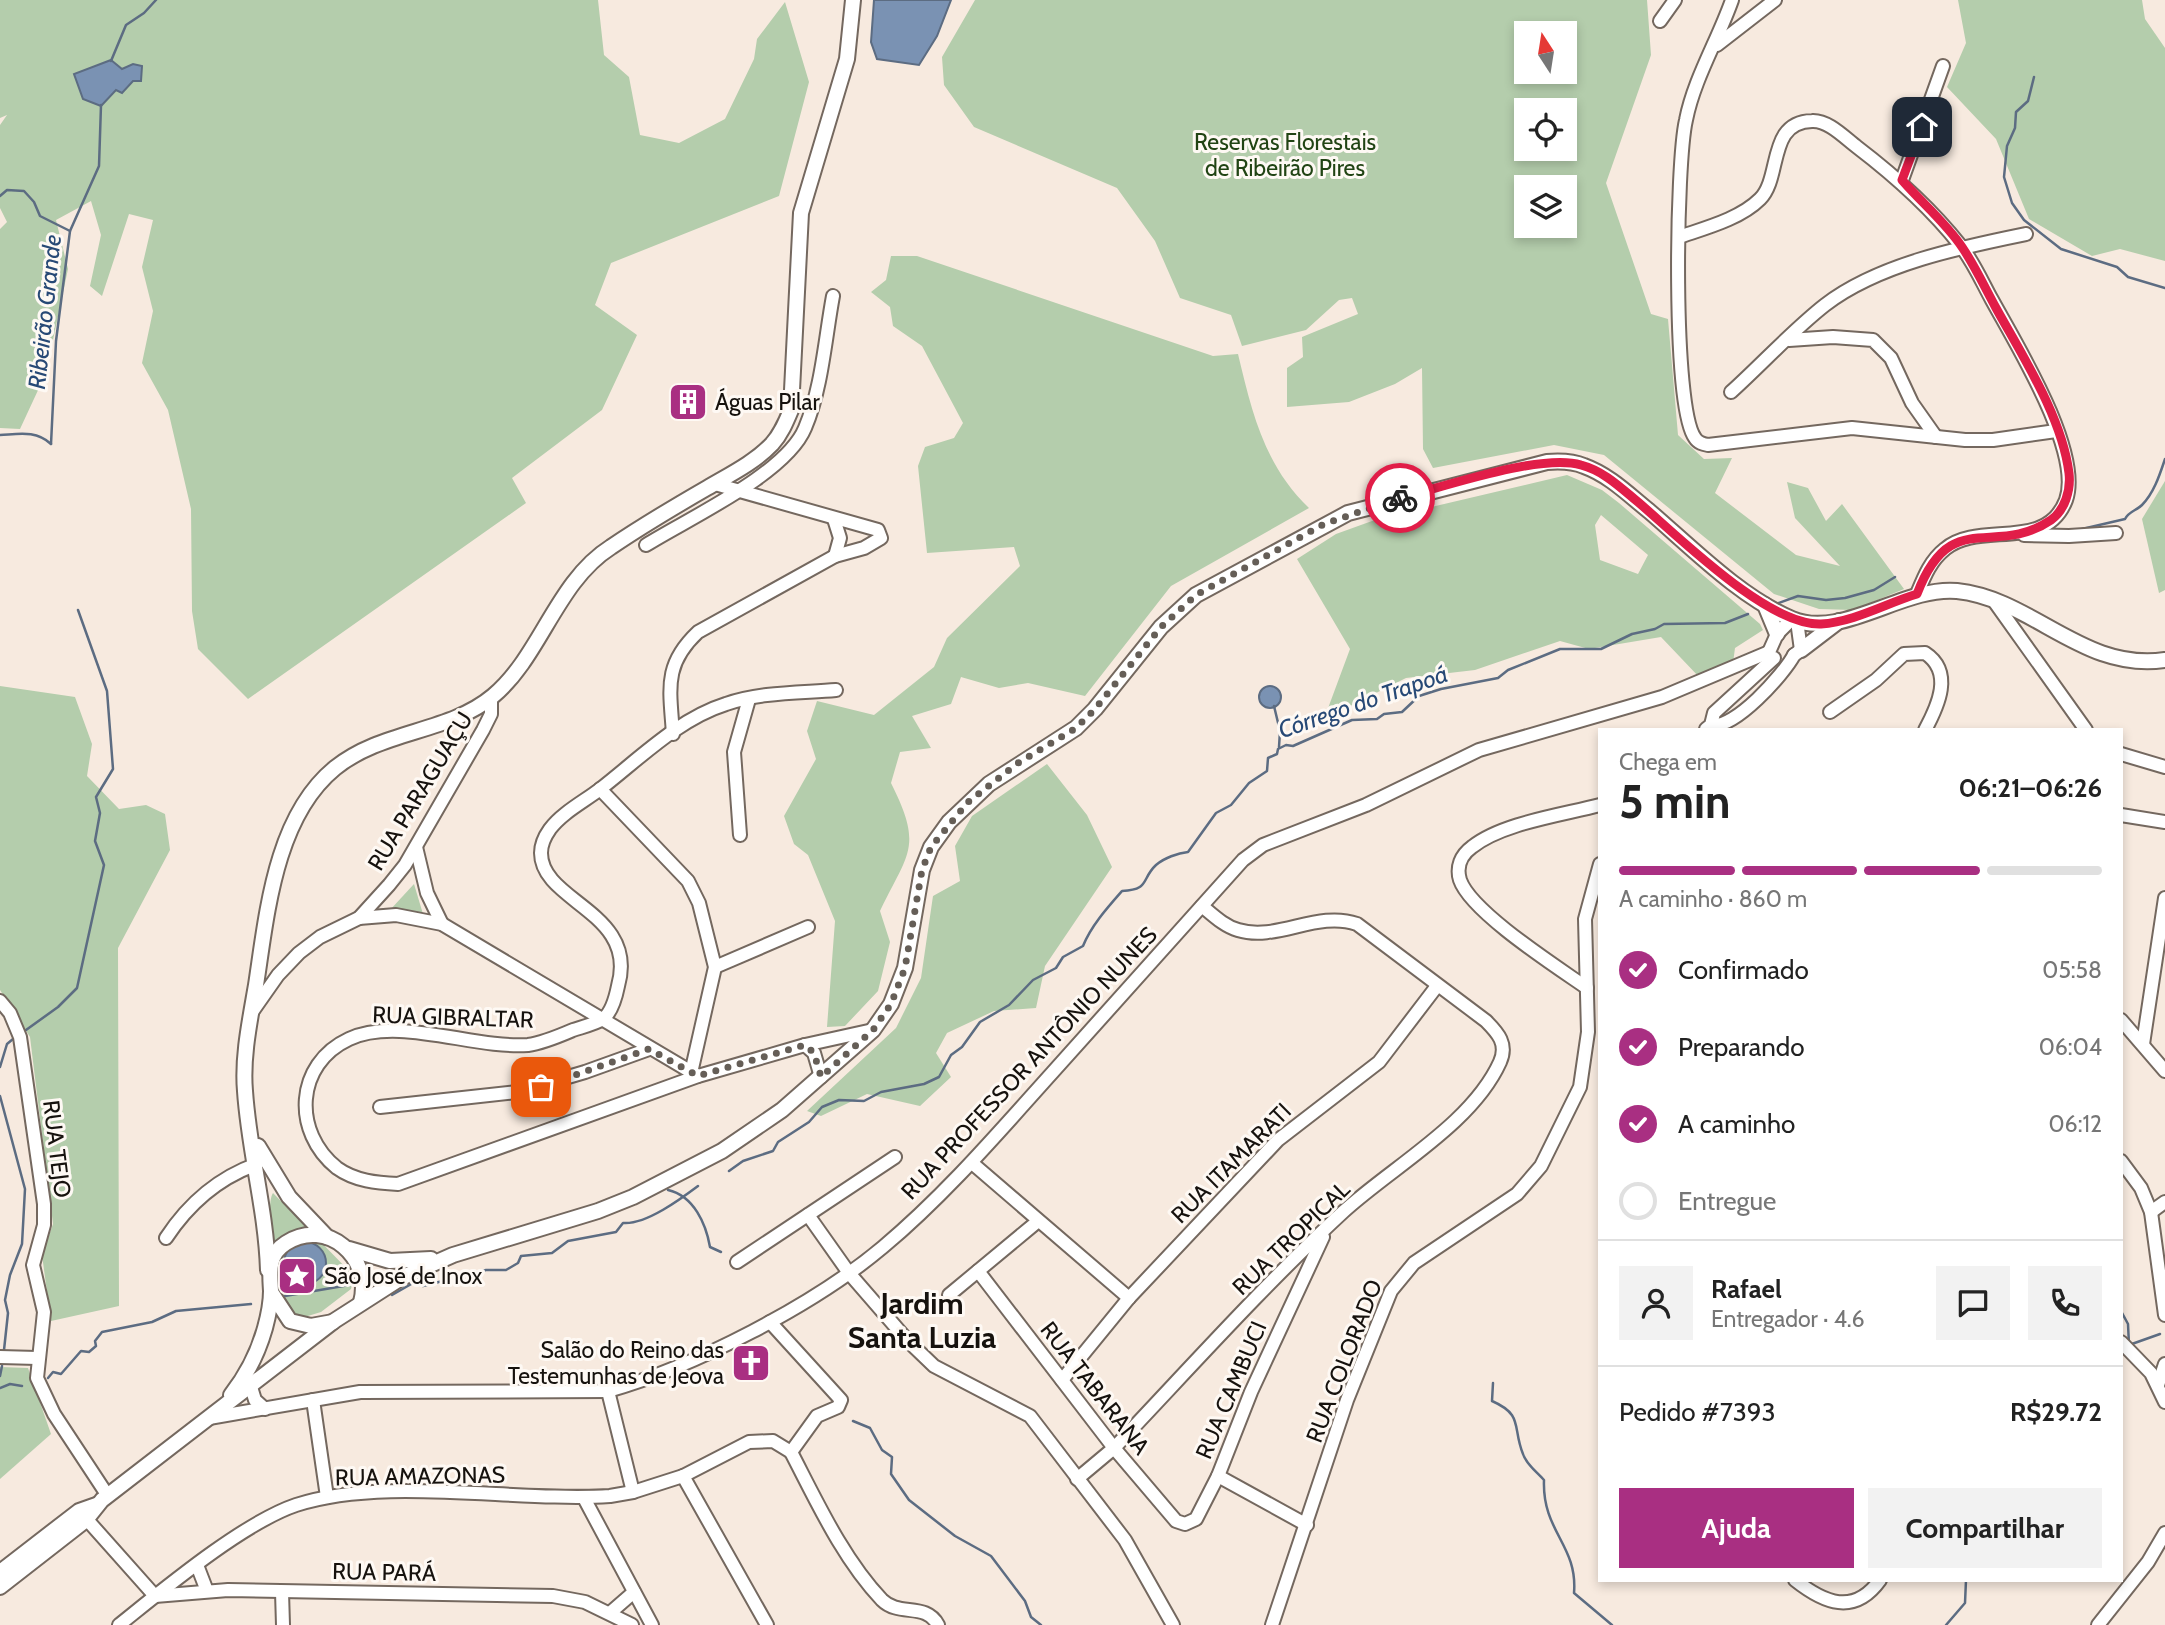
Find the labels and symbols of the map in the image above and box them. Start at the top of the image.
north arrow [1514,21,1577,84]
pin [1892,97,1952,157]
park label: Reservas Florestais de Ribeirão Pires [1194,128,1376,182]
water label: Ribeirão Grande [22,233,67,391]
building icon: Águas Pilar [667,381,709,423]
place label: Águas Pilar [715,387,821,416]
courier [1365,463,1435,533]
water label: Córrego do Trapoá [1274,659,1452,744]
street label: RUA PARAGUAÇU [362,707,478,875]
street label: RUA PROFESSOR ANTÔNIO NUNES [895,921,1163,1205]
street label: RUA GIBRALTAR [372,1000,534,1034]
pin [511,1057,571,1117]
street label: RUA ITAMARATI [1165,1097,1297,1229]
street label: RUA TEJO [37,1099,77,1199]
street label: RUA TROPICAL [1227,1175,1356,1301]
place icon: São José de Inox [276,1255,318,1297]
place label: São José de Inox [324,1262,482,1290]
street label: RUA COLORADO [1300,1276,1388,1446]
district label: Jardim Santa Luzia [848,1285,996,1356]
street label: RUA TABARANA [1034,1316,1156,1460]
street label: RUA CAMBUCI [1189,1317,1273,1463]
place label: Salão do Reino das Testemunhas de Jeova [508,1336,724,1390]
church icon: Salão do Reino das Testemunhas de Jeova [730,1342,772,1384]
street label: RUA AMAZONAS [335,1461,505,1491]
street label: RUA PARÁ [332,1556,436,1587]

